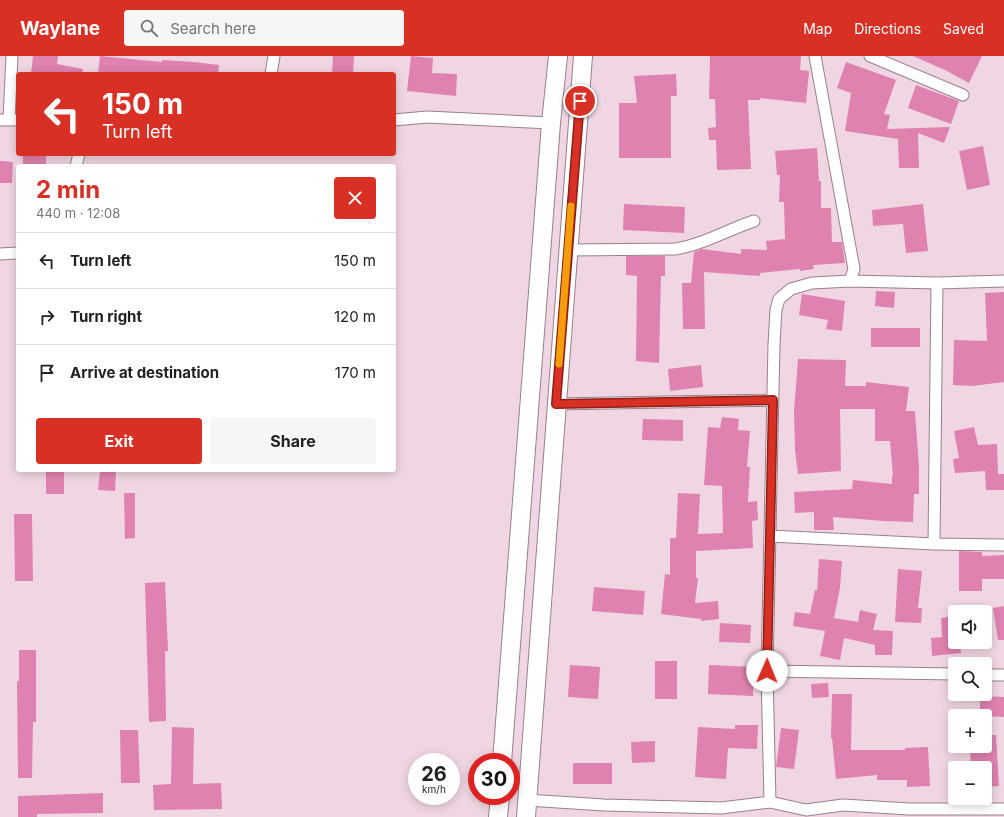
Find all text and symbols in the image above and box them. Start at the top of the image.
search box [124,10,404,46]
text: Waylane [20,17,100,40]
icon: search [138,17,160,39]
text: Search here [170,19,256,38]
text: Map [803,20,832,37]
text: Directions [854,20,921,37]
text: Saved [943,20,984,37]
pin [563,84,597,118]
text: 150 m [102,87,183,121]
icon: left [36,88,88,140]
icon: arrive [569,90,591,112]
text: Turn left [102,121,172,142]
text: 2 min [36,175,100,204]
button: close [334,177,376,219]
text: 440 m · 12:08 [36,205,120,221]
icon: left [36,250,58,272]
text: Turn left [70,251,131,270]
text: 150 m [334,251,376,270]
icon: right [36,306,58,328]
text: Turn right [70,307,142,326]
text: 120 m [334,307,376,326]
icon: arrive [36,362,58,384]
text: Arrive at destination [70,363,219,382]
text: 170 m [335,363,376,382]
button: Exit [36,418,202,464]
button: Share [210,418,376,464]
map controls [948,605,992,805]
button: sound [948,605,992,649]
position arrow [746,650,788,692]
button: search [948,657,992,701]
button: + [948,709,992,753]
speed limit sign: 30 [468,753,520,805]
button: − [948,761,992,805]
text: 26 [421,762,447,786]
text: km/h [422,783,446,795]

